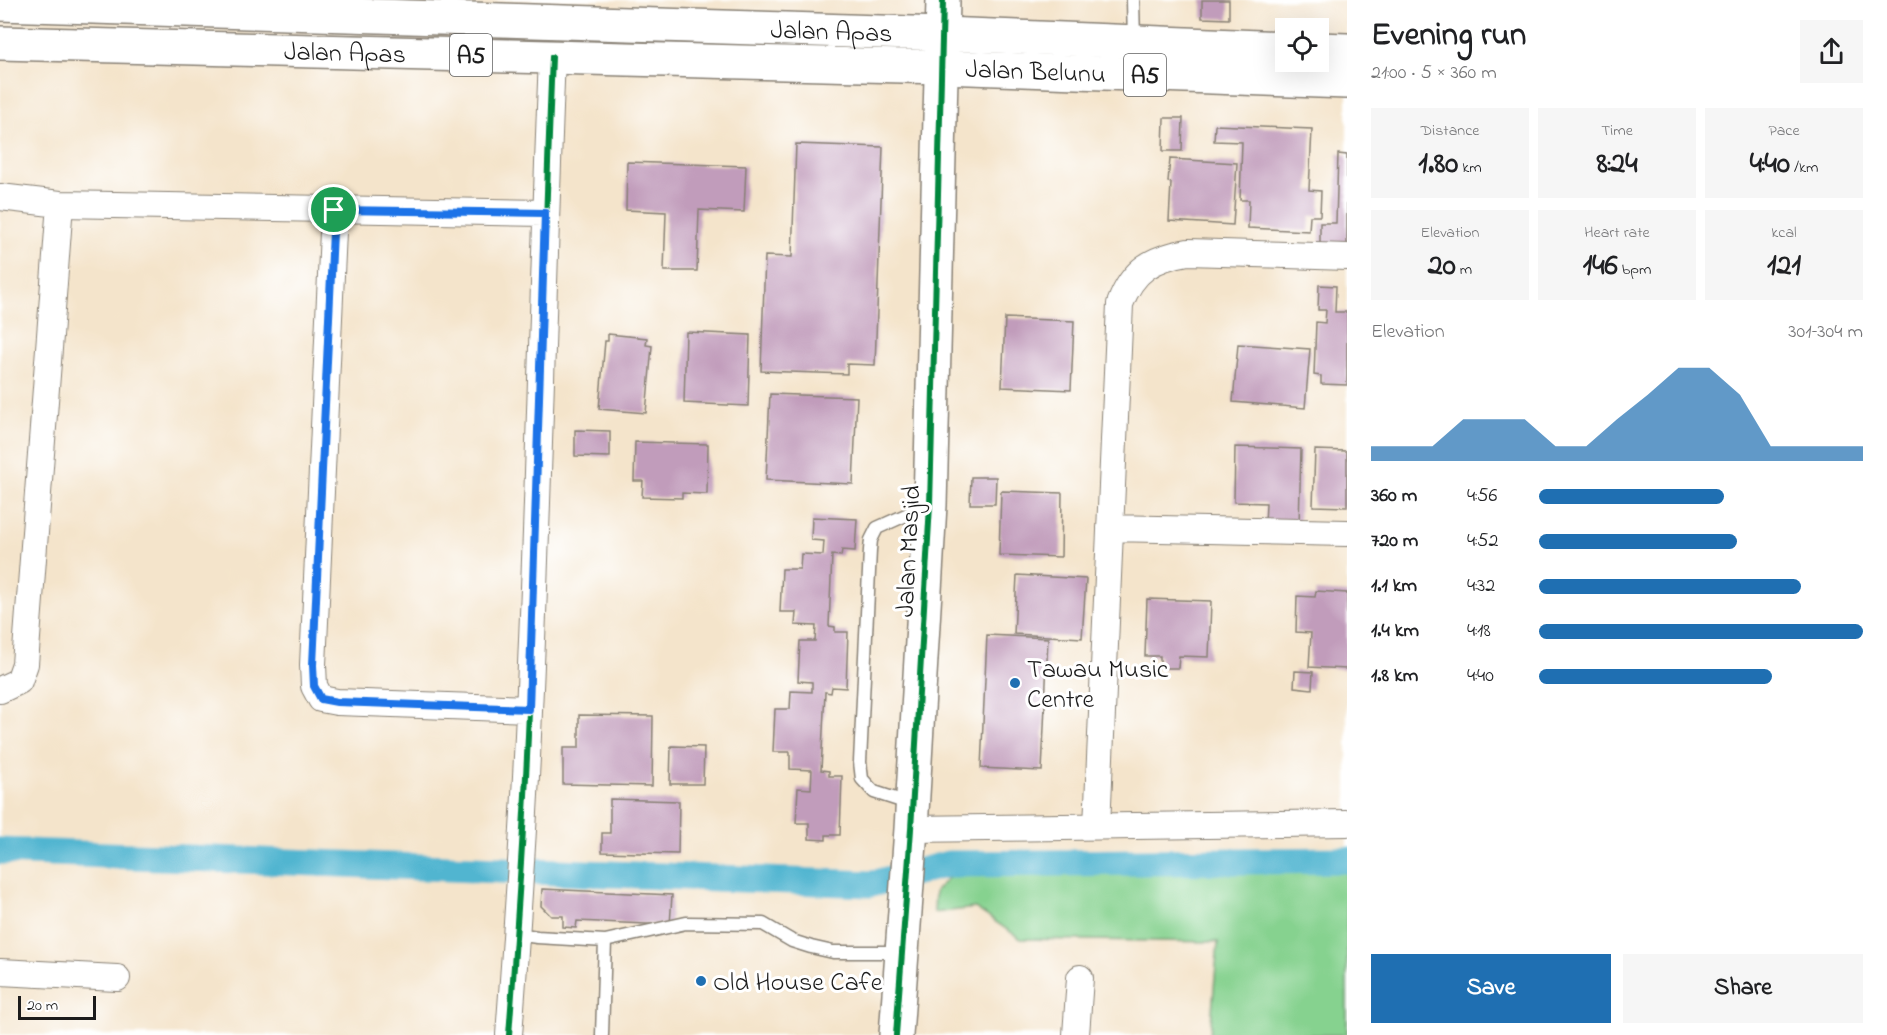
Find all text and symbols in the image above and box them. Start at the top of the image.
text: Evening run [1371,12,1526,60]
street label: Jalan Apas [770,13,893,54]
map controls [1275,18,1329,72]
button: locate [1275,18,1329,72]
button: share [1800,20,1863,83]
street label: Jalan Apas [283,34,406,75]
road number: A5 [450,34,492,76]
street label: Jalan Belunu [965,52,1106,95]
road number: A5 [1124,54,1166,96]
text: 21:00 · 5 × 360 m [1371,59,1497,88]
text: Distance [1421,119,1479,143]
text: Time [1601,119,1633,143]
text: Pace [1768,119,1800,143]
text: 1.80 [1418,143,1458,187]
text: 8:24 [1596,143,1638,187]
text: 4:40 [1750,143,1790,187]
text: km [1458,156,1482,180]
text: /km [1790,156,1818,180]
pin [308,184,359,235]
icon: arrive [317,193,350,226]
text: Elevation [1421,221,1479,245]
text: Heart rate [1584,221,1650,245]
text: kcal [1771,221,1797,245]
text: 20 [1428,245,1456,289]
text: 146 [1583,245,1618,289]
text: 121 [1767,245,1801,289]
text: m [1456,258,1472,282]
text: bpm [1618,258,1651,282]
text: Elevation [1371,318,1445,347]
text: 301–304 m [1788,318,1863,347]
text: 360 m [1371,482,1417,511]
text: 4:56 [1467,482,1497,511]
street label: Jalan Masjid [888,484,932,618]
text: 720 m [1371,527,1418,556]
text: 4:52 [1467,527,1498,556]
text: 1.1 km [1371,572,1417,601]
text: 4:32 [1467,572,1495,601]
text: 1.4 km [1371,617,1419,646]
text: 4:18 [1467,617,1491,646]
place label: Tawau Music Centre [1027,652,1169,720]
text: 1.8 km [1371,662,1418,691]
text: 4:40 [1467,662,1494,691]
marker: Tawau Music Centre [1008,676,1022,690]
button: Save [1371,954,1611,1023]
button: Share [1623,954,1863,1023]
place label: Old House Cafe [713,965,883,1003]
marker: Old House Cafe [694,974,708,988]
scale bar [18,993,96,1020]
text: 20 m [27,994,58,1018]

